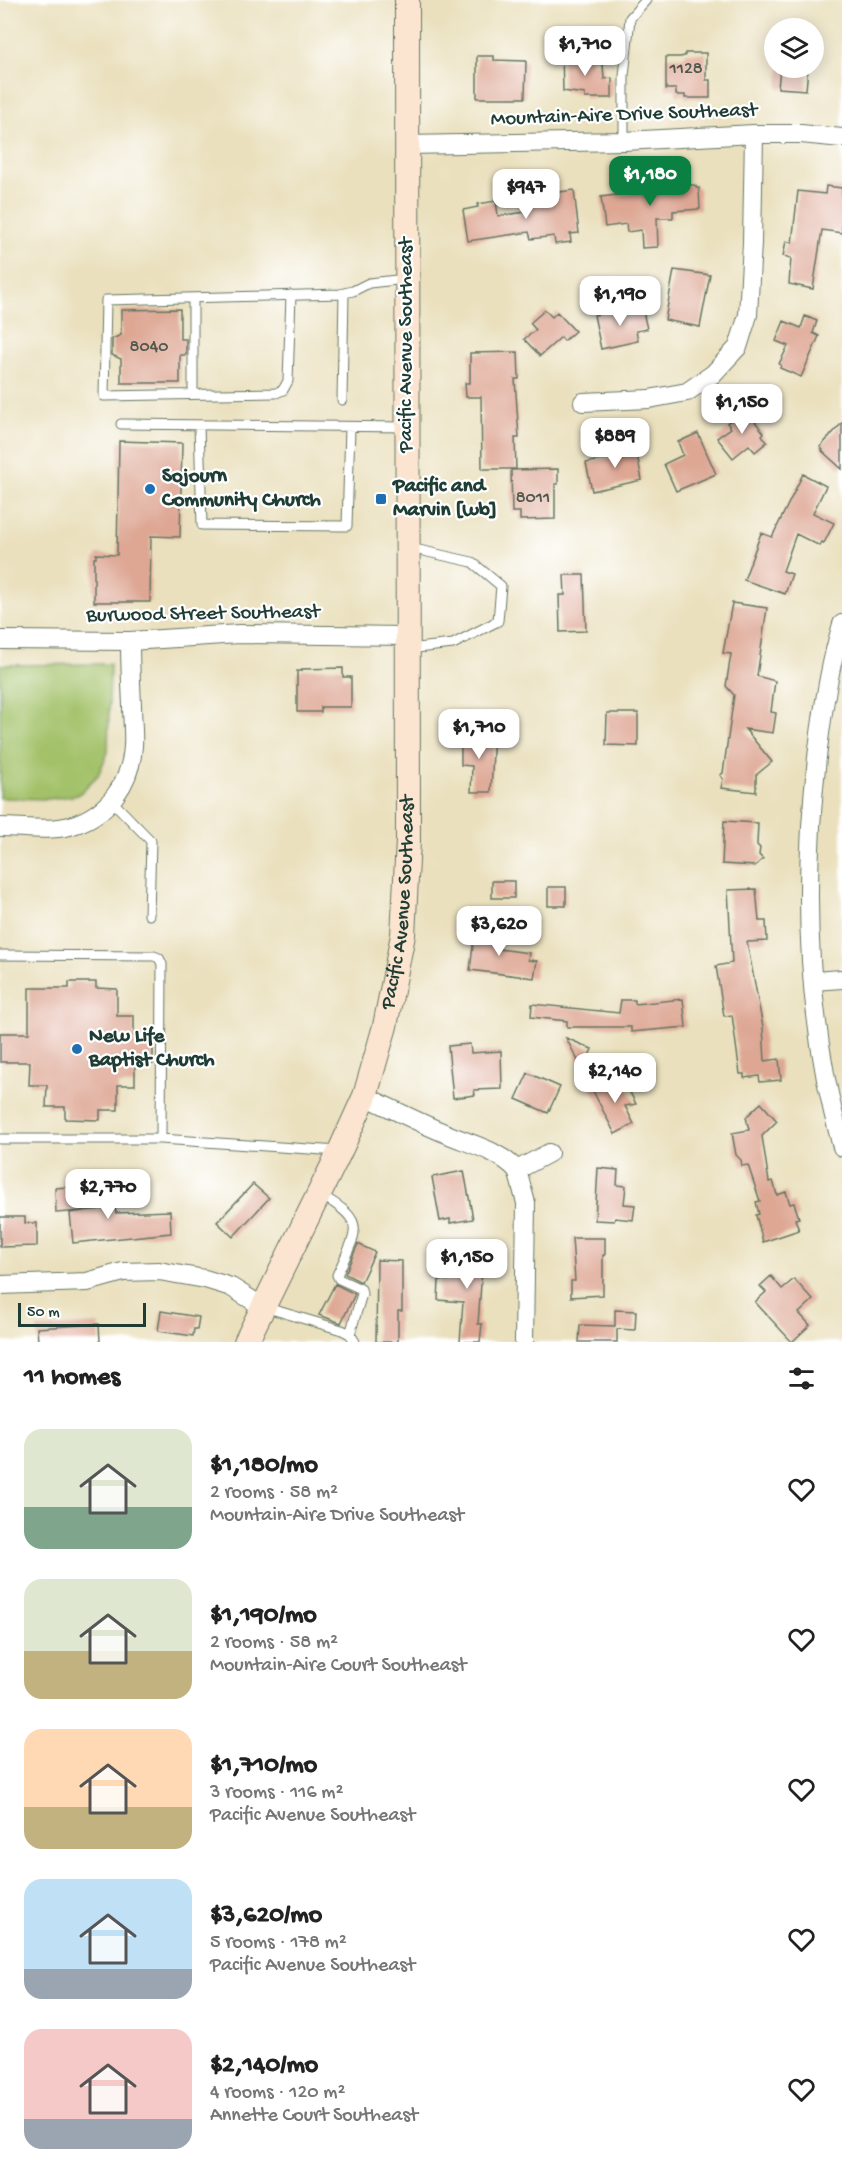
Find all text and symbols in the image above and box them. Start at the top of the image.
map controls [764,18,824,78]
button: layers [764,18,824,78]
pin: $1,710 [536,26,634,77]
text: $1,710 [558,34,612,57]
house number: 1128 [668,59,703,80]
street label: Mountain-Aire Drive Southeast [490,99,760,133]
pin: $1,180 [601,156,699,207]
text: $1,180 [623,164,677,187]
pin: $947 [490,169,562,220]
text: $947 [507,177,545,200]
street label: Pacific Avenue Southeast [395,235,420,454]
pin: $1,190 [571,276,669,327]
text: $1,190 [594,284,646,307]
house number: 8040 [130,337,168,358]
pin: $1,150 [693,384,791,435]
text: $1,150 [715,392,769,415]
pin: $889 [579,418,651,469]
text: $889 [595,426,635,449]
place label: Sojourn Community Church [161,465,321,514]
place label: Pacific and Marvin [wb] [392,475,497,524]
marker: Sojourn Community Church [143,482,157,496]
house number: 8011 [516,488,550,509]
marker: Pacific and Marvin [wb] [374,492,388,506]
street label: Burwood Street Southeast [85,600,322,630]
pin: $1,710 [430,709,528,760]
text: $1,710 [452,717,506,740]
street label: Pacific Avenue Southeast [376,793,421,1013]
pin: $3,620 [450,906,548,957]
text: $3,620 [471,914,527,937]
place label: New Life Baptist Church [88,1025,215,1074]
marker: New Life Baptist Church [70,1042,84,1056]
pin: $2,140 [566,1053,664,1104]
text: $2,140 [588,1061,642,1084]
pin: $2,770 [59,1169,157,1220]
text: $2,770 [79,1177,137,1200]
pin: $1,150 [418,1239,516,1290]
text: $1,150 [440,1247,494,1270]
scale bar [18,1300,146,1328]
text: 50 m [27,1304,60,1323]
icon: filters [785,1362,818,1395]
text: 11 homes [24,1363,120,1394]
text: $1,180/mo [210,1451,318,1482]
icon: home [72,1453,144,1525]
icon: heart [785,1473,818,1506]
text: 2 rooms · 58 m² [210,1482,338,1505]
text: Mountain-Aire Drive Southeast [210,1505,464,1528]
text: $1,190/mo [210,1601,317,1632]
icon: home [72,1603,144,1675]
icon: heart [785,1623,818,1656]
text: 2 rooms · 58 m² [210,1632,338,1655]
text: Mountain-Aire Court Southeast [210,1655,466,1678]
text: $1,710/mo [210,1751,317,1782]
icon: home [72,1753,144,1825]
icon: heart [785,1773,818,1806]
text: 3 rooms · 116 m² [210,1782,343,1805]
text: Pacific Avenue Southeast [210,1805,415,1828]
text: $3,620/mo [210,1901,322,1932]
icon: home [72,1903,144,1975]
icon: heart [785,1923,818,1956]
text: 5 rooms · 178 m² [210,1932,347,1955]
text: Pacific Avenue Southeast [210,1955,415,1978]
text: $2,140/mo [210,2051,318,2082]
icon: home [72,2053,144,2125]
icon: heart [785,2073,818,2106]
text: 4 rooms · 120 m² [210,2082,345,2105]
text: Annette Court Southeast [210,2105,418,2128]

